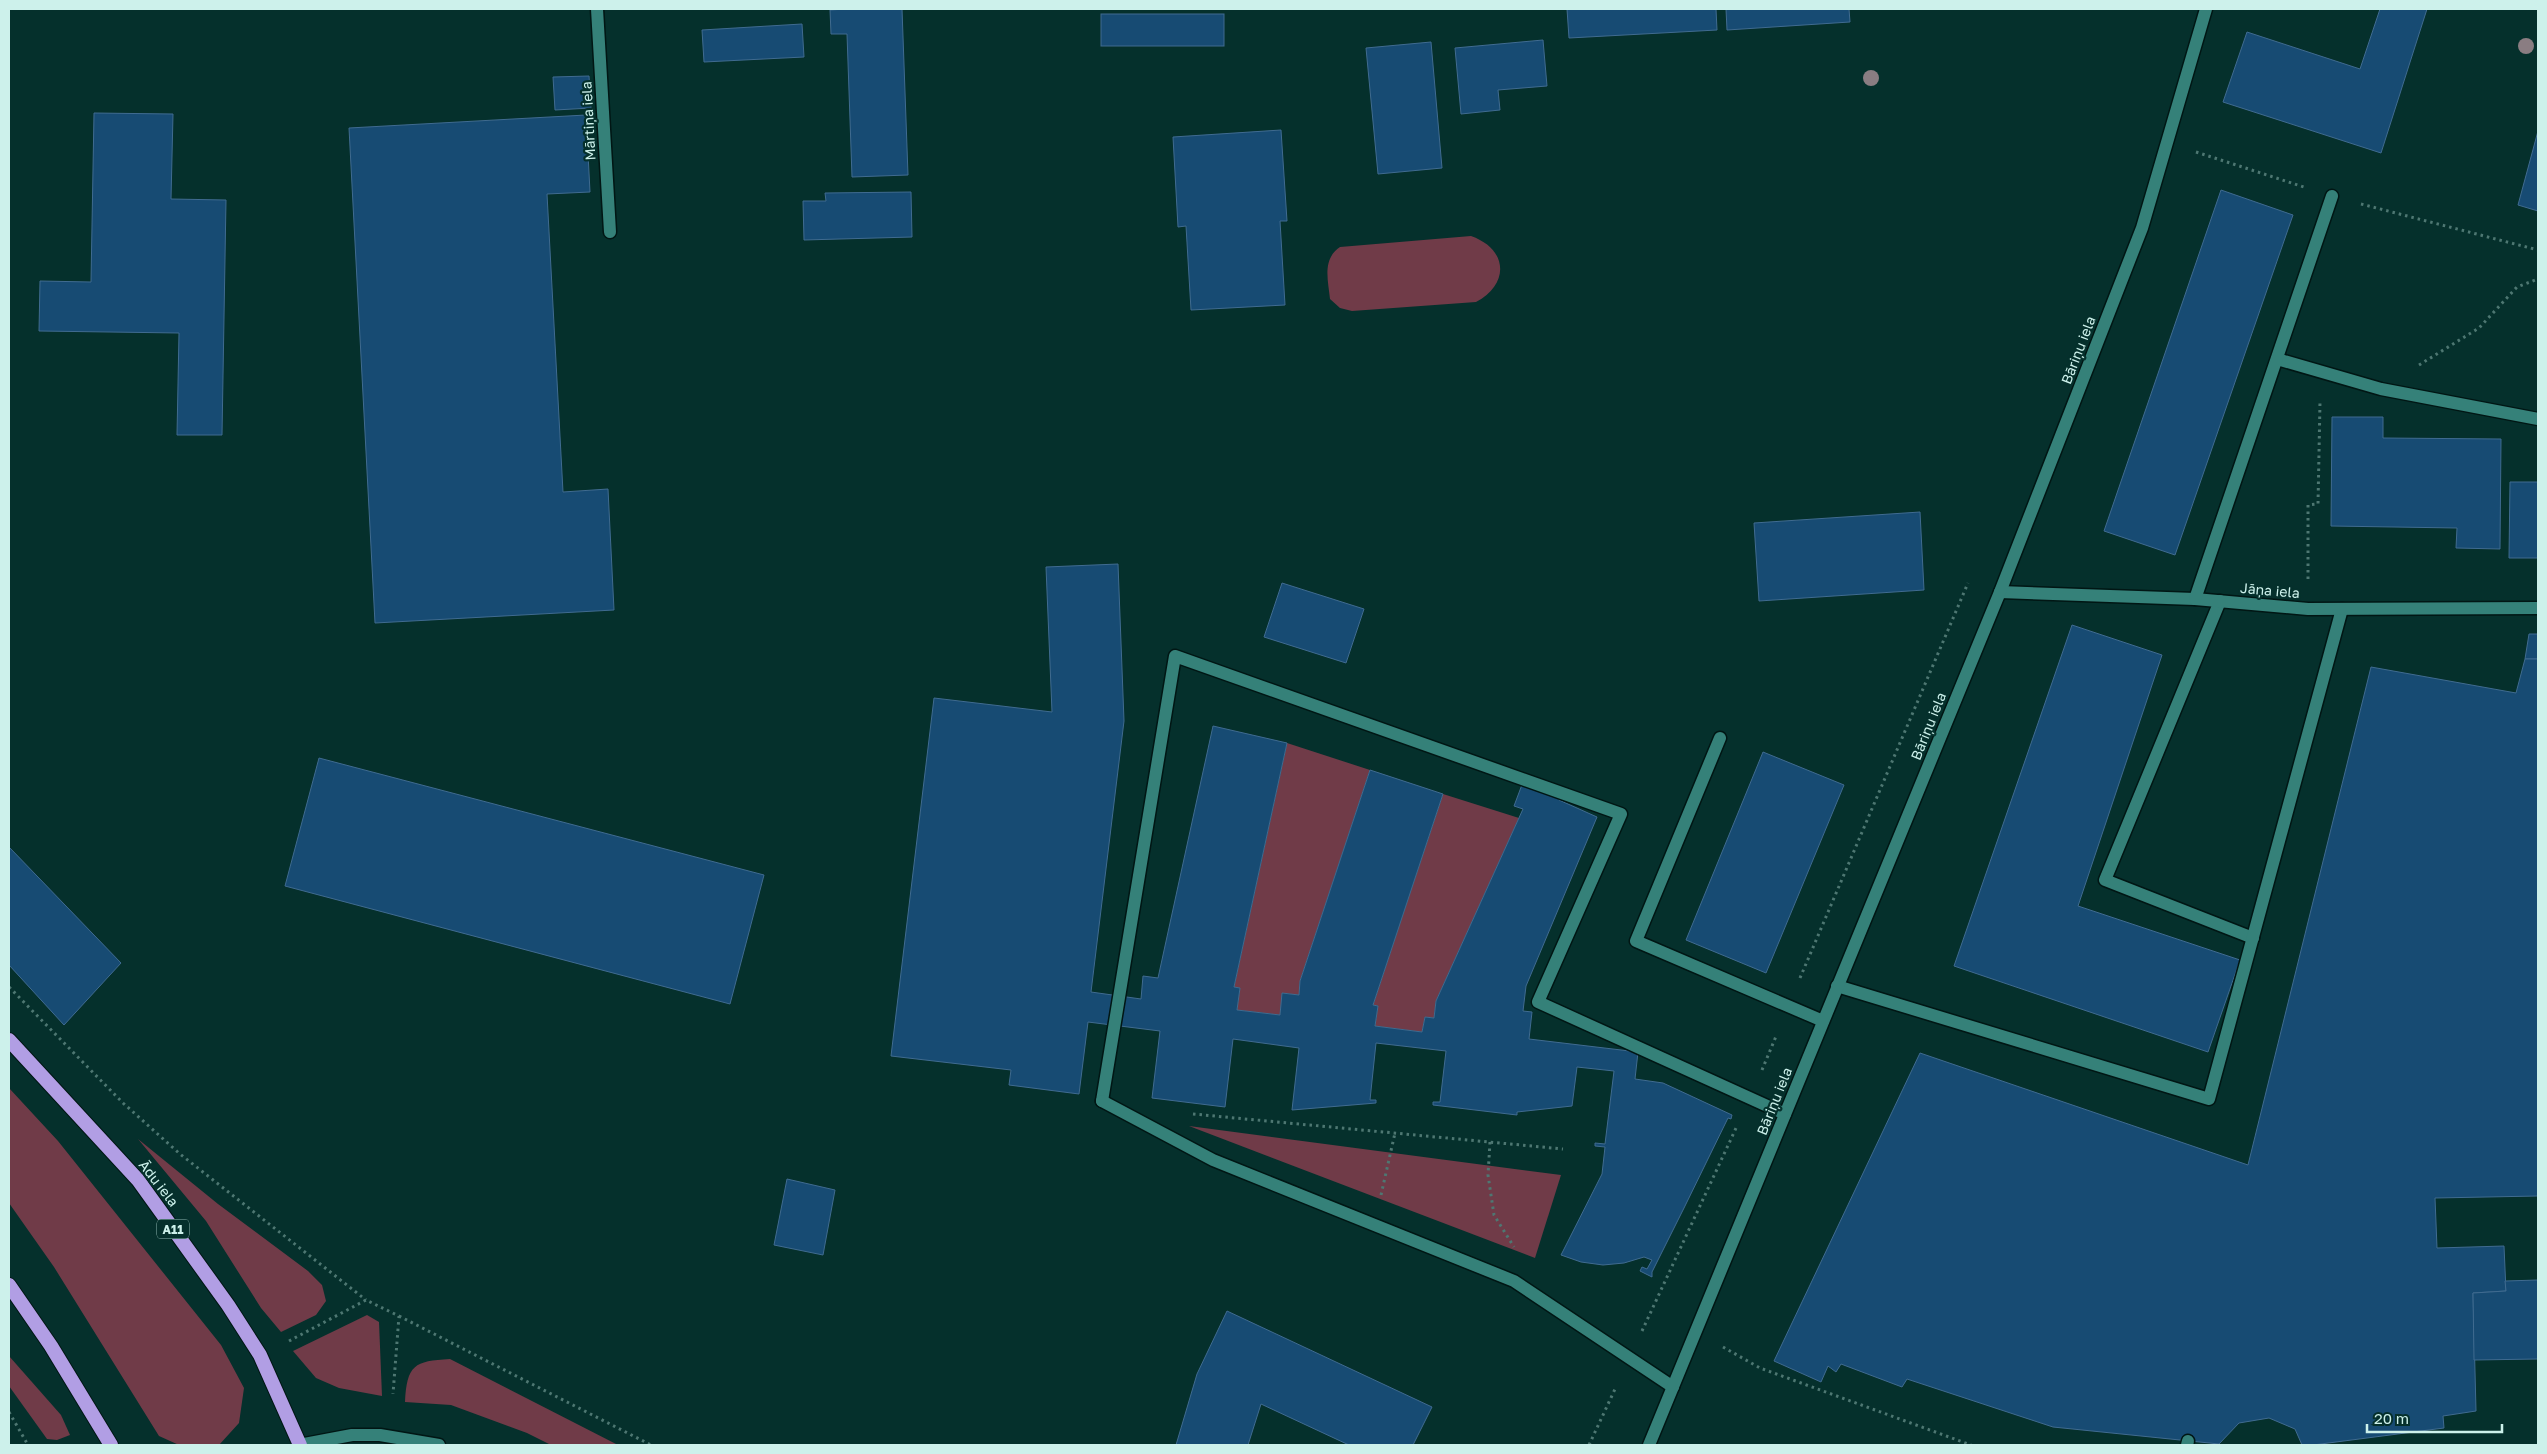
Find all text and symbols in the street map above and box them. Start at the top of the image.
street label: Mārtiņa iela [577,81,600,161]
street label: Bāriņu iela [2057,314,2100,387]
street label: Jāņa iela [2239,579,2301,602]
street label: Bāriņu iela [1907,690,1950,763]
street label: Bāriņu iela [1753,1065,1796,1138]
street label: Ādu iela [136,1156,182,1210]
road number: A11 [157,1220,189,1238]
scale bar [2367,1402,2502,1434]
text: 20 m [2374,1409,2409,1427]

